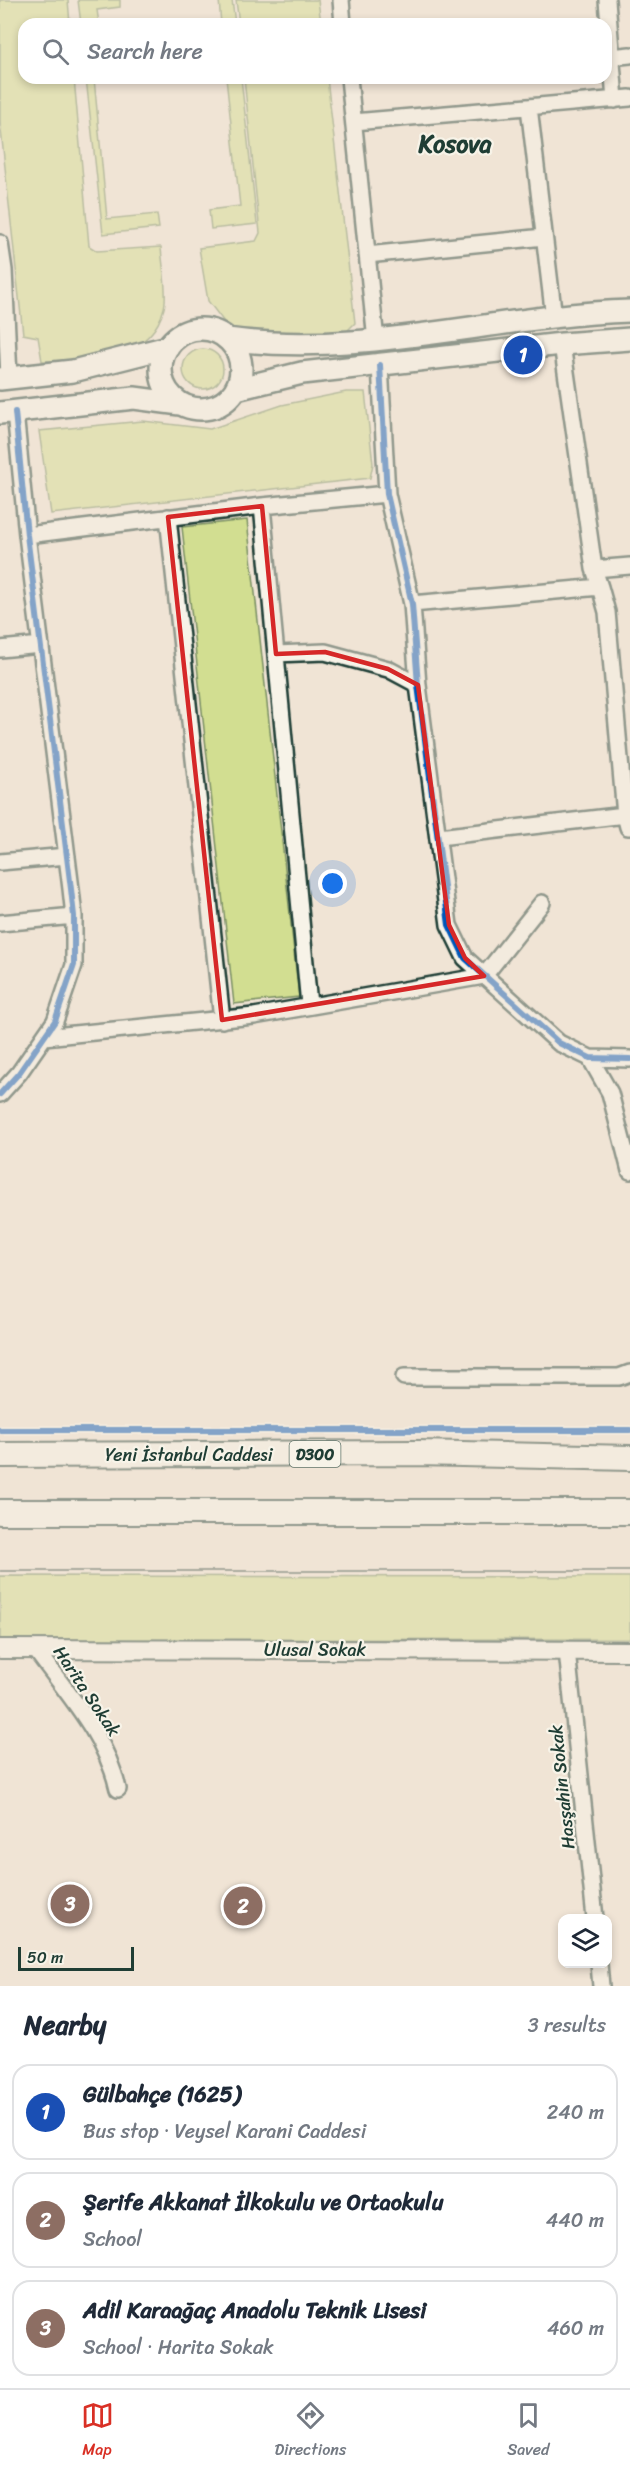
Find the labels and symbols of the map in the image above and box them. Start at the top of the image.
district label: Kosova [417,123,493,165]
pin: 1 [504,332,542,378]
your location [318,869,347,898]
street label: Yeni İstanbul Caddesi [105,1439,274,1471]
road number: D300 [290,1441,340,1467]
street label: Ulusal Sokak [264,1634,367,1666]
street label: Harita Sokak [45,1639,130,1744]
street label: Hasşahin Sokak [540,1723,584,1851]
pin: 3 [50,1882,90,1926]
pin: 2 [224,1884,262,1928]
scale bar [18,1944,134,1972]

